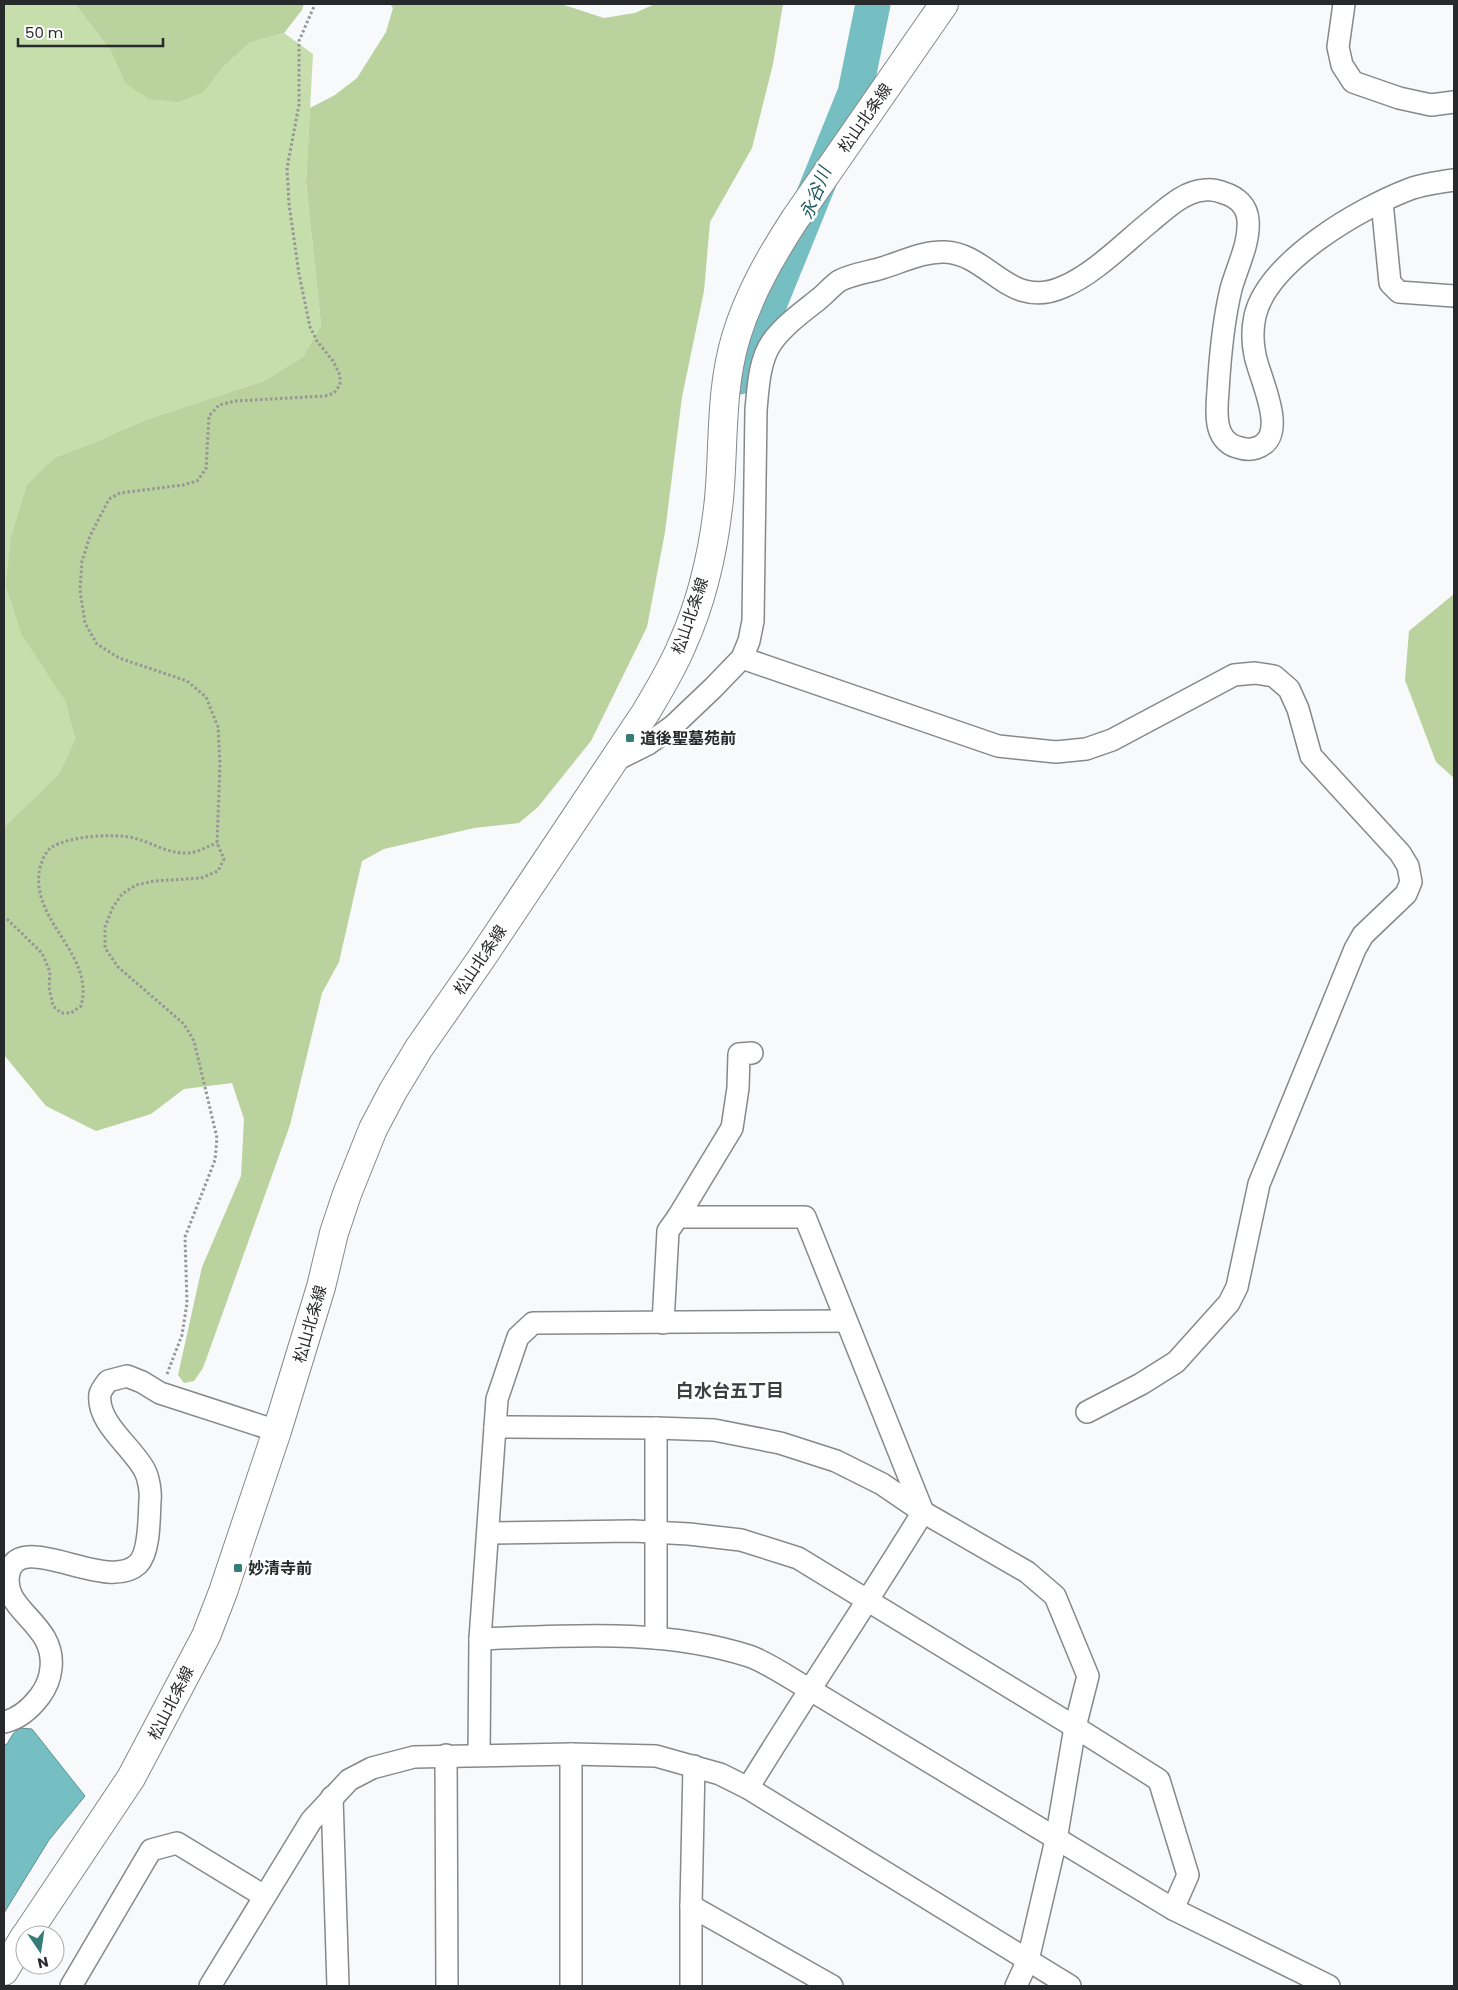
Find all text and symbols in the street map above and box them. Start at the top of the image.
scale bar [18,15,162,47]
text: 50 m [25,22,63,43]
street label: 松山北条線 [833,79,897,157]
water label: 永谷川 [793,161,837,223]
street label: 松山北条線 [666,574,714,658]
place label: 道後聖墓苑前 [640,727,736,750]
marker: 道後聖墓苑前 [624,732,636,744]
street label: 松山北条線 [448,920,512,1000]
street label: 松山北条線 [288,1282,332,1366]
district label: 白水台五丁目 [676,1378,784,1403]
place label: 妙清寺前 [248,1557,312,1580]
marker: 妙清寺前 [232,1562,244,1574]
street label: 松山北条線 [143,1662,199,1744]
north arrow [15,1925,65,1975]
text: N [36,1952,50,1974]

